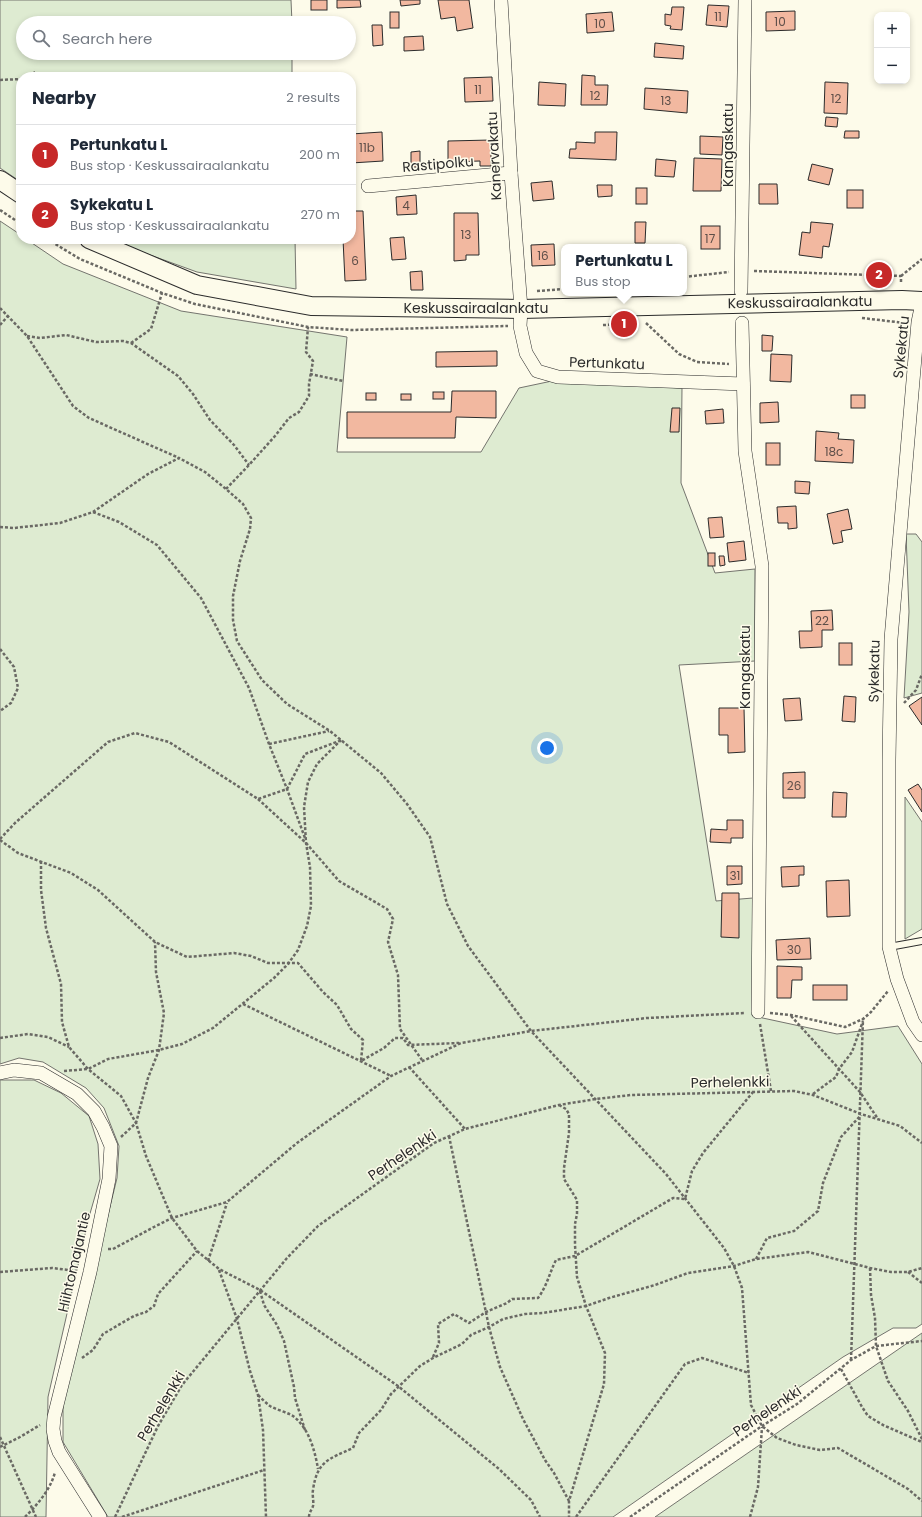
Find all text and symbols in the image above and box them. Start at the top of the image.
house number: 11 [714,8,722,25]
map controls [874,12,910,84]
button: + [874,12,910,48]
house number: 10 [774,13,786,30]
house number: 10 [594,15,606,32]
search box [16,16,356,60]
icon: search [30,27,52,49]
text: Search here [62,28,152,49]
button: − [874,48,910,84]
house number: 11 [474,81,482,98]
text: Nearby [32,86,96,110]
house number: 12 [590,87,600,104]
text: 2 results [286,88,340,107]
house number: 12 [831,90,841,107]
house number: 13 [661,92,671,109]
street label: Kangaskatu [718,103,738,187]
street label: Kanervakatu [482,111,506,201]
text: Pertunkatu L [70,134,167,155]
house number: 11b [359,139,375,156]
text: 1 [43,145,47,164]
text: 200 m [299,145,340,164]
street label: Rastipolku [401,151,475,177]
text: Bus stop · Keskussairaalankatu [70,156,269,175]
text: Sykekatu L [70,194,153,215]
house number: 4 [402,197,410,214]
text: 2 [41,205,49,224]
text: 270 m [300,205,340,224]
text: Bus stop · Keskussairaalankatu [70,216,269,235]
house number: 13 [461,226,471,243]
house number: 17 [705,230,716,247]
popup [561,244,687,296]
house number: 16 [537,247,549,264]
text: Pertunkatu L [575,250,673,271]
house number: 6 [351,252,359,269]
pin: 2 [866,260,892,290]
text: Bus stop [575,272,631,291]
street label: Keskussairaalankatu [727,291,873,313]
street label: Keskussairaalankatu [404,298,548,318]
pin: 1 [611,309,637,339]
street label: Sykekatu [888,315,914,379]
street label: Pertunkatu [569,352,645,374]
house number: 18c [825,443,843,460]
house number: 22 [815,612,829,629]
street label: Kangaskatu [735,625,755,709]
street label: Sykekatu [863,639,885,703]
your location [537,738,557,758]
house number: 26 [787,777,801,794]
house number: 31 [730,867,740,884]
house number: 30 [787,941,801,958]
street label: Perhelenkki [691,1071,769,1093]
street label: Perhelenkki [364,1125,440,1185]
street label: Hiihtomajantie [53,1209,95,1314]
street label: Perhelenkki [132,1367,190,1445]
street label: Perhelenkki [729,1381,805,1441]

